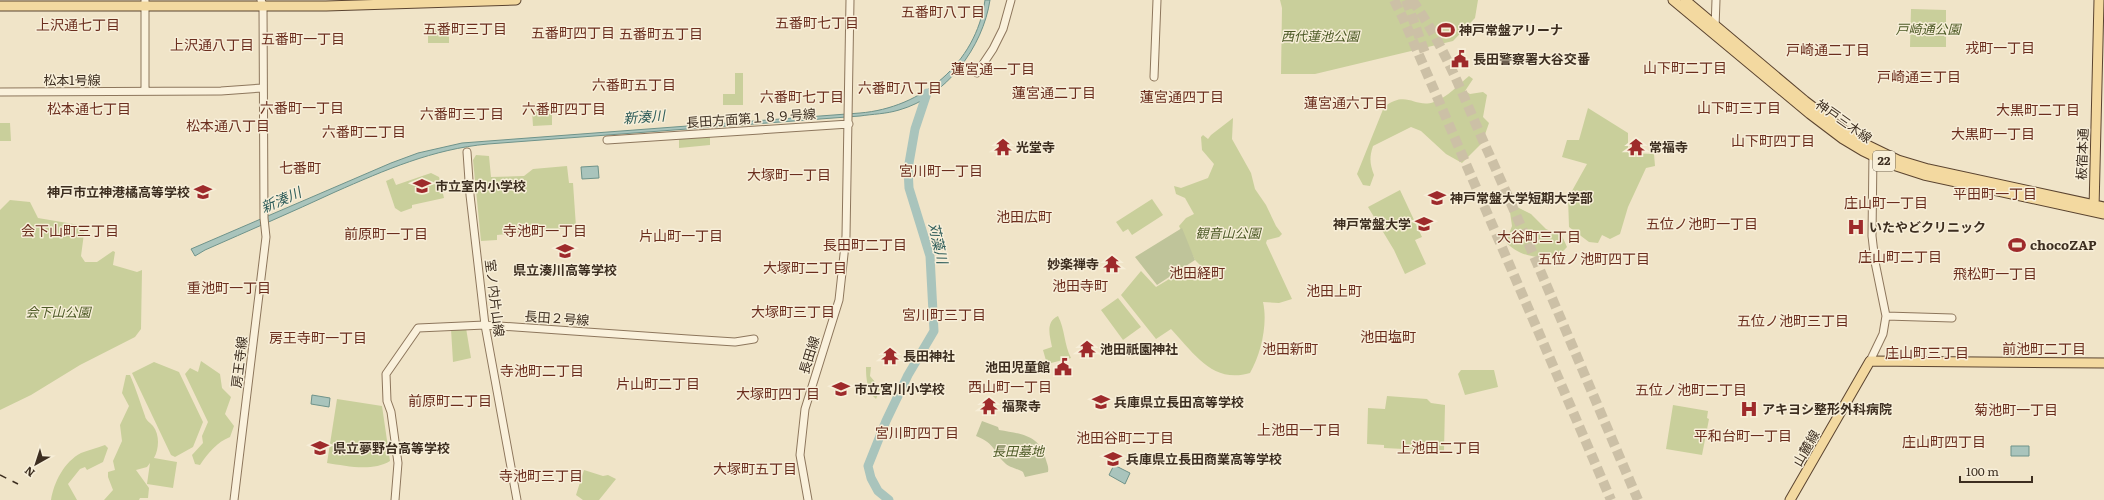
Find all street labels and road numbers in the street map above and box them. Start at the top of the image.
street label: 松本1号線 [43,70,101,89]
street label: 神戸三木線 [1812,94,1876,147]
street label: 長田方面第１８９号線 [685,103,816,132]
street label: 板宿本通 [2071,128,2092,180]
road number: 22 [1873,151,1895,171]
street label: 室ノ内片山線 [481,258,510,338]
street label: 長田２号線 [524,306,590,329]
street label: 長田線 [794,333,823,376]
street label: 房王寺線 [226,335,251,389]
street label: 山麓線 [1788,426,1824,469]

